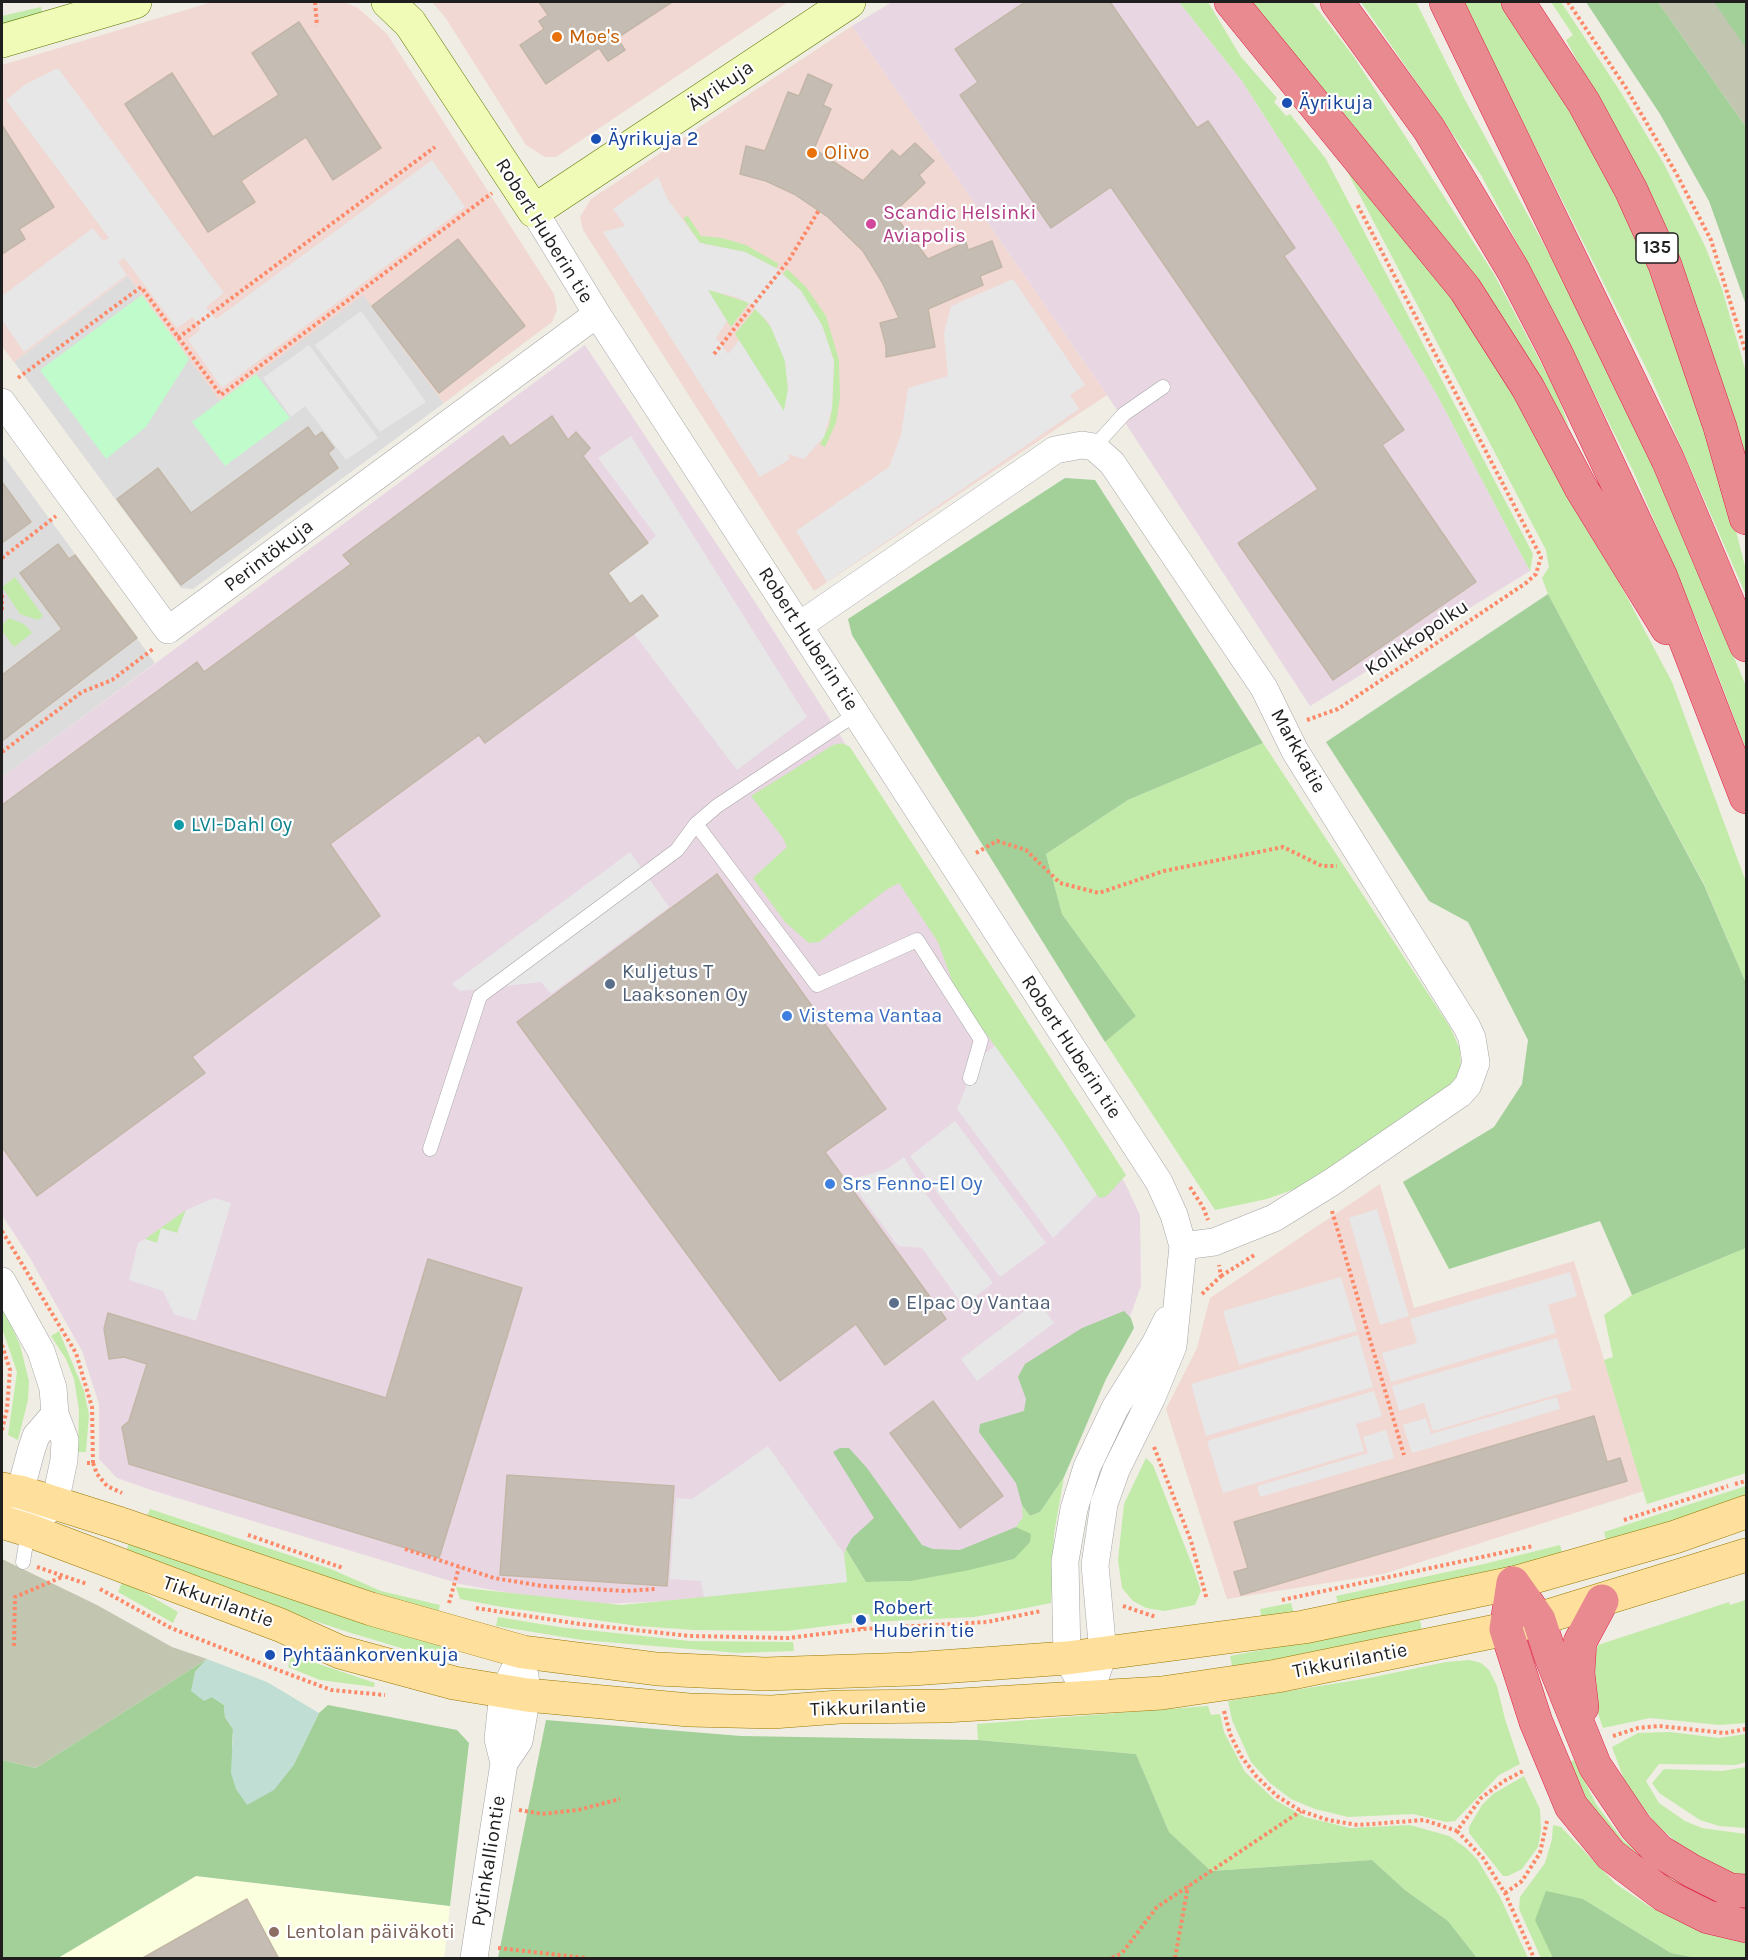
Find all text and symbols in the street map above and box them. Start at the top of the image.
place label: Moe's [569,25,620,49]
marker: Moe's [550,30,564,44]
street label: Äyrikuja [684,55,758,117]
place label: Äyrikuja [1299,91,1373,115]
marker: Äyrikuja [1280,96,1294,110]
place label: Äyrikuja 2 [608,127,698,151]
marker: Äyrikuja 2 [589,132,603,146]
place label: Olivo [824,141,869,165]
marker: Olivo [805,146,819,160]
street label: Robert Huberin tie [490,154,598,308]
place label: Scandic Helsinki Aviapolis [883,201,1036,248]
marker: Scandic Helsinki Aviapolis [864,217,878,231]
road number: 135 [1636,233,1678,263]
street label: Perintökuja [220,515,318,597]
street label: Robert Huberin tie [753,563,863,715]
street label: Kolikkopolku [1361,595,1473,681]
street label: Markkatie [1265,705,1331,797]
place label: LVI-Dahl Oy [191,813,292,837]
marker: LVI-Dahl Oy [172,818,186,832]
place label: Kuljetus T Laaksonen Oy [622,960,747,1007]
street label: Robert Huberin tie [1016,971,1126,1123]
marker: Kuljetus T Laaksonen Oy [603,977,617,991]
place label: Vistema Vantaa [799,1004,942,1028]
marker: Vistema Vantaa [780,1009,794,1023]
place label: Srs Fenno-El Oy [842,1172,983,1196]
marker: Srs Fenno-El Oy [823,1177,837,1191]
place label: Elpac Oy Vantaa [906,1291,1051,1315]
marker: Elpac Oy Vantaa [887,1296,901,1310]
street label: Tikkurilantie [159,1571,277,1633]
place label: Robert Huberin tie [873,1596,974,1643]
marker: Robert Huberin tie [854,1613,868,1627]
street label: Tikkurilantie [1291,1638,1409,1684]
place label: Pyhtäänkorvenkuja [282,1643,459,1667]
marker: Pyhtäänkorvenkuja [263,1648,277,1662]
street label: Tikkurilantie [809,1694,927,1722]
street label: Pytinkalliontie [467,1794,511,1928]
place label: Lentolan päiväkoti [286,1920,455,1944]
marker: Lentolan päiväkoti [267,1925,281,1939]

